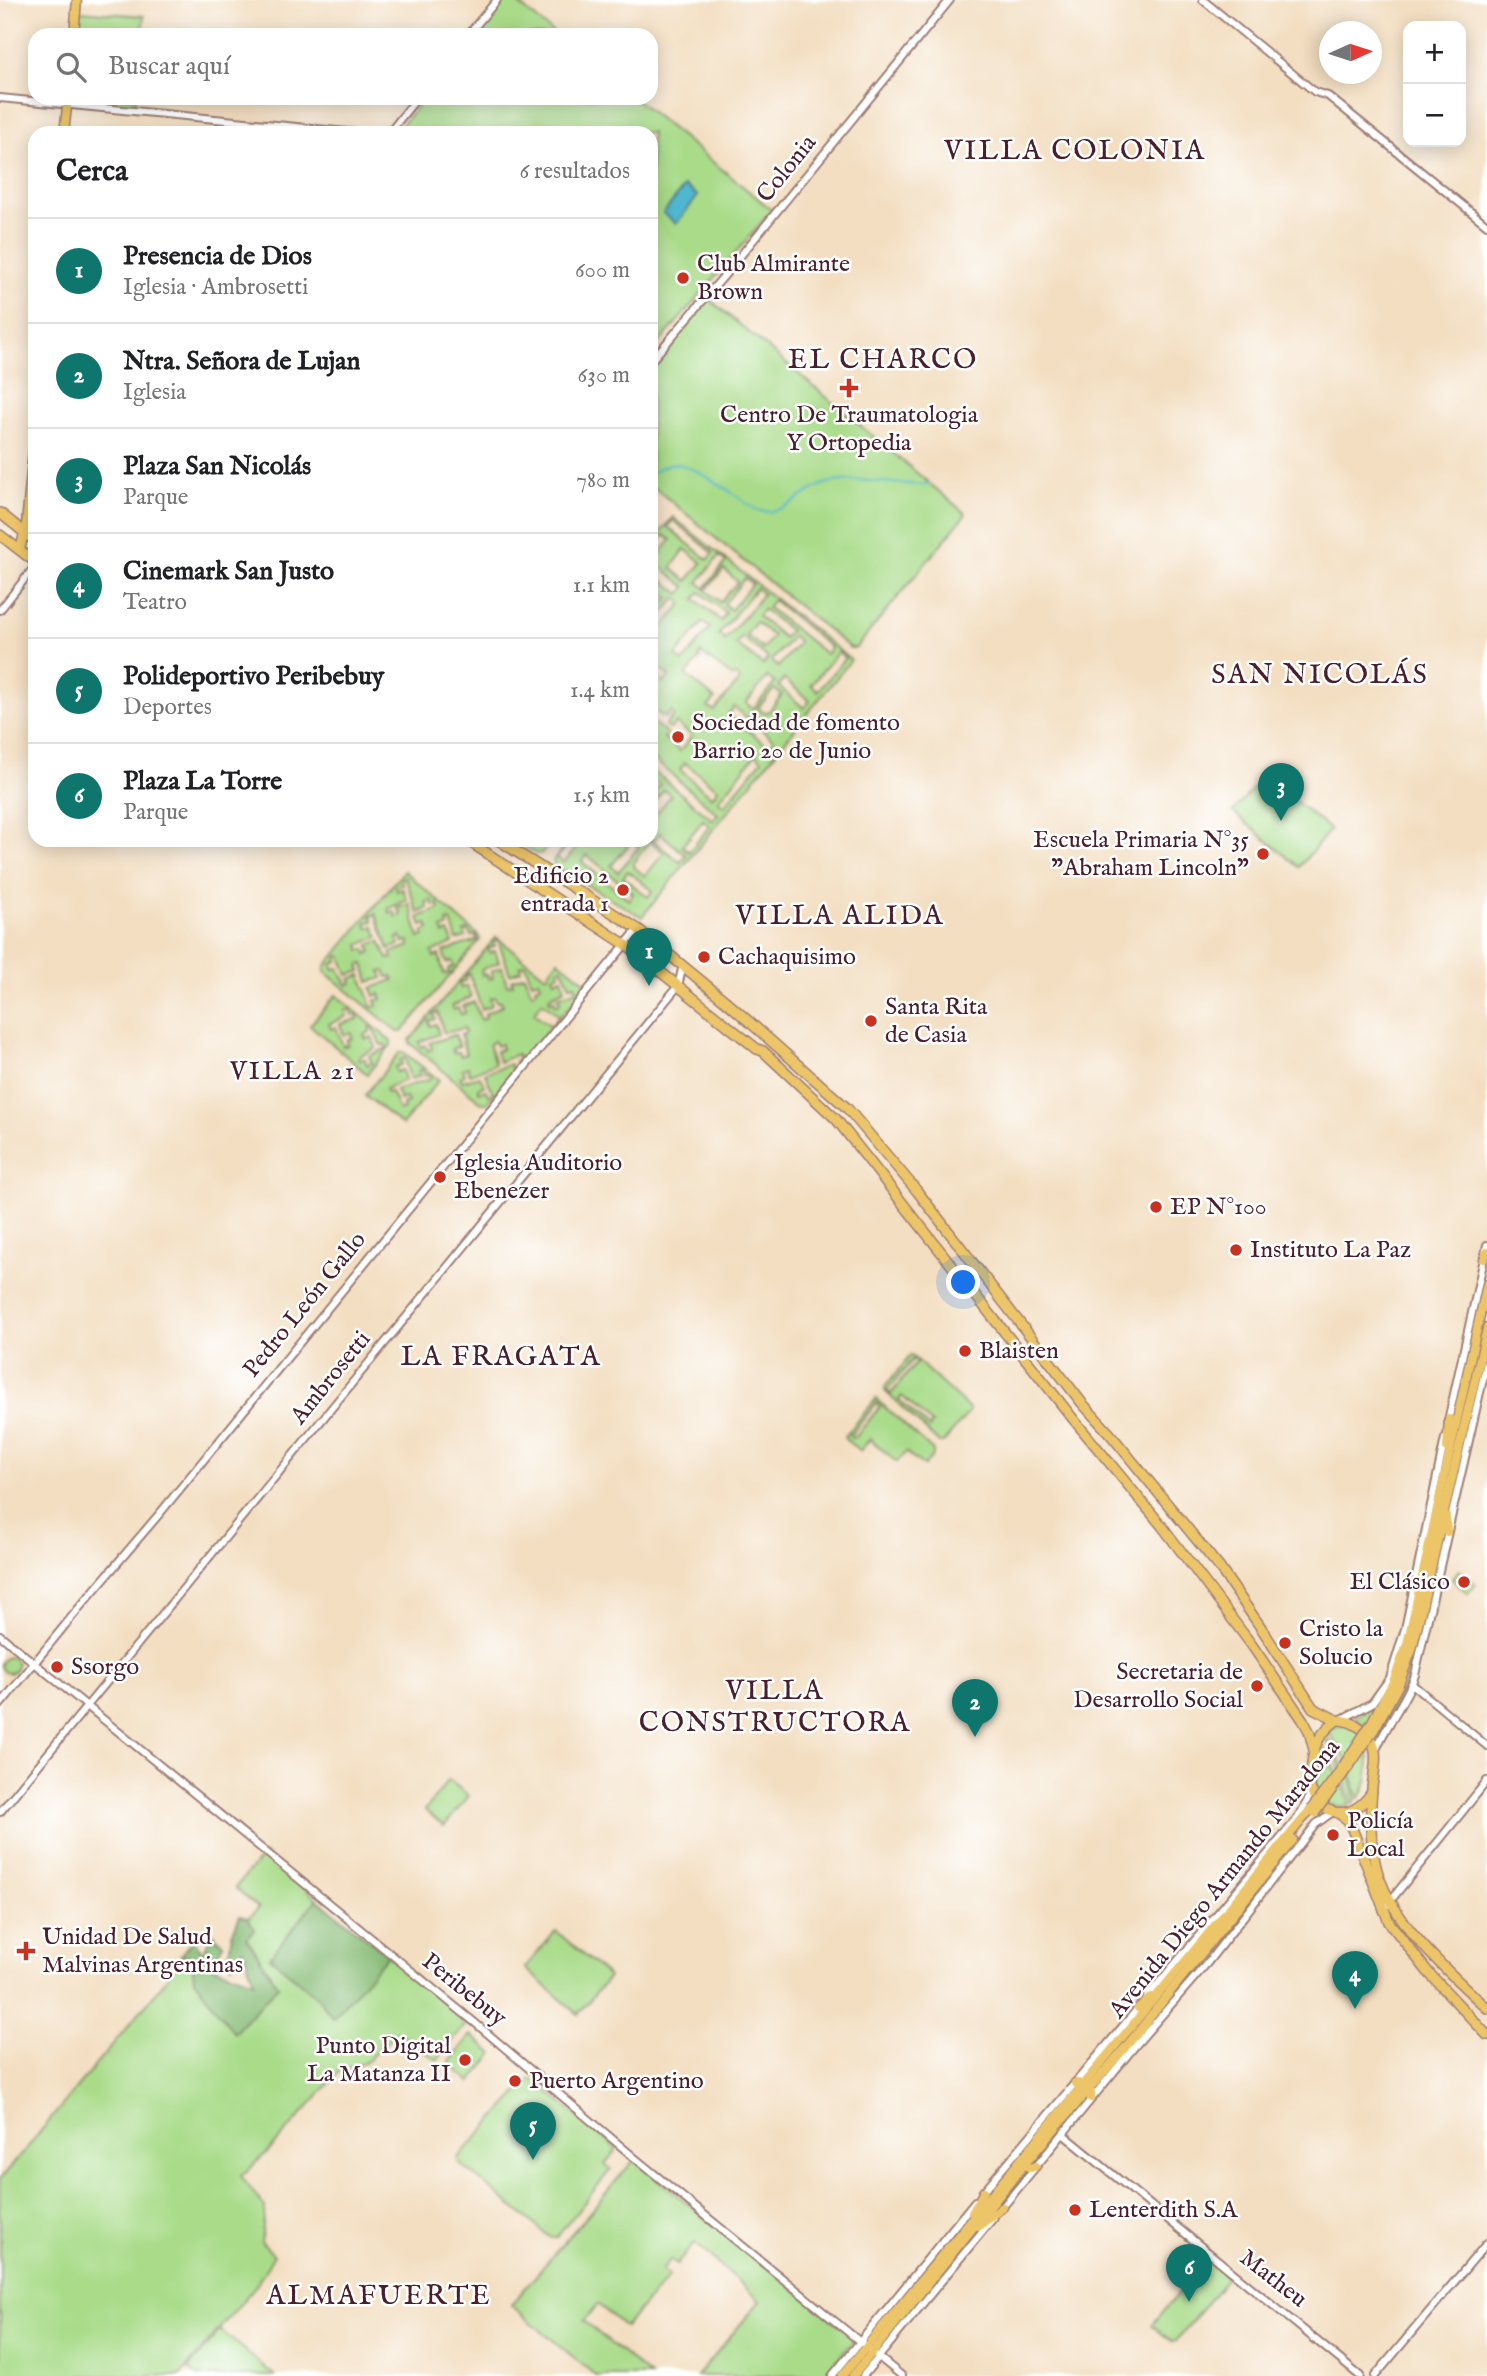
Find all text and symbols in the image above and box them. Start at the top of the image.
north arrow [1319,21,1382,84]
map controls [1403,21,1466,147]
button: + [1403,21,1466,84]
search box [28,28,658,105]
icon: search [52,48,90,86]
text: Buscar aquí [108,50,230,83]
button: − [1403,84,1466,147]
street label: Colonia [750,128,824,209]
district label: VILLA COLONIA [943,134,1206,169]
text: Cerca [56,153,128,191]
text: 6 resultados [519,157,630,186]
text: Presencia de Dios [123,240,312,273]
place label: Club Almirante Brown [697,249,850,308]
text: 1 [75,256,83,285]
text: 600 m [575,256,630,285]
marker: Club Almirante Brown [675,270,691,286]
text: Iglesia · Ambrosetti [123,273,308,302]
district label: EL CHARCO [788,343,978,378]
text: Ntra. Señora de Lujan [123,345,360,378]
text: 2 [74,361,84,390]
text: 630 m [578,361,630,390]
text: Iglesia [123,378,186,407]
marker: Centro De Traumatologia Y Ortopedia [839,378,859,398]
place label: Centro De Traumatologia Y Ortopedia [720,400,979,459]
text: Plaza San Nicolás [123,450,311,483]
text: 3 [75,466,83,495]
text: 780 m [576,466,630,495]
text: Parque [123,483,188,512]
text: Cinemark San Justo [123,555,334,588]
text: 4 [73,571,85,600]
text: 1.1 km [573,571,630,600]
text: Teatro [123,588,187,617]
district label: SAN NICOLÁS [1211,657,1429,693]
text: Polideportivo Peribebuy [123,660,384,693]
text: 5 [75,676,83,705]
text: 1.4 km [570,676,630,705]
text: Deportes [123,693,212,722]
place label: Sociedad de fomento Barrio 20 de Junio [692,708,900,767]
marker: Sociedad de fomento Barrio 20 de Junio [670,729,686,745]
pin: 3 [1258,763,1304,821]
text: Plaza La Torre [123,765,282,798]
text: 6 [74,781,84,810]
text: 1.5 km [573,781,630,810]
text: Parque [123,798,188,827]
place label: Escuela Primaria N°35 "Abraham Lincoln" [1033,825,1249,884]
marker: Escuela Primaria N°35 "Abraham Lincoln" [1255,846,1271,862]
place label: Edificio 2 entrada 1 [513,861,609,920]
marker: Edificio 2 entrada 1 [615,882,631,898]
district label: VILLA ALIDA [735,899,944,934]
pin: 1 [626,928,672,986]
place label: Cachaquisimo [718,942,856,973]
marker: Cachaquisimo [696,949,712,965]
place label: Santa Rita de Casia [885,992,988,1051]
marker: Santa Rita de Casia [863,1013,879,1029]
district label: VILLA 21 [229,1055,356,1088]
place label: Iglesia Auditorio Ebenezer [454,1148,622,1207]
marker: Iglesia Auditorio Ebenezer [432,1169,448,1185]
place label: EP N°100 [1170,1192,1267,1223]
marker: EP N°100 [1148,1199,1164,1215]
street label: Pedro León Gallo [237,1226,373,1384]
place label: Instituto La Paz [1250,1235,1411,1266]
marker: Instituto La Paz [1228,1242,1244,1258]
your location [946,1265,980,1299]
street label: Ambrosetti [283,1325,378,1432]
place label: Blaisten [979,1336,1059,1367]
district label: LA FRAGATA [400,1340,602,1375]
marker: Blaisten [957,1343,973,1359]
place label: El Clásico [1349,1567,1450,1598]
marker: El Clásico [1456,1574,1472,1590]
place label: Cristo la Solucio [1299,1614,1384,1673]
marker: Cristo la Solucio [1277,1635,1293,1651]
place label: Ssorgo [71,1652,139,1683]
place label: Secretaria de Desarrollo Social [1073,1657,1243,1716]
marker: Ssorgo [49,1659,65,1675]
district label: VILLA CONSTRUCTORA [639,1674,911,1741]
marker: Secretaria de Desarrollo Social [1249,1678,1265,1694]
pin: 2 [952,1679,998,1737]
street label: Avenida Diego Armando Maradona [1102,1732,1348,2026]
place label: Policía Local [1347,1806,1414,1865]
marker: Policía Local [1325,1827,1341,1843]
place label: Unidad De Salud Malvinas Argentinas [42,1922,243,1981]
marker: Unidad De Salud Malvinas Argentinas [16,1941,36,1961]
street label: Peribebuy [415,1946,513,2034]
pin: 4 [1332,1951,1378,2009]
place label: Punto Digital La Matanza II [307,2031,451,2090]
marker: Punto Digital La Matanza II [457,2052,473,2068]
place label: Puerto Argentino [529,2066,704,2097]
marker: Puerto Argentino [507,2073,523,2089]
pin: 5 [510,2102,556,2160]
place label: Lenterdith S.A [1089,2195,1238,2226]
marker: Lenterdith S.A [1067,2202,1083,2218]
street label: Matheu [1233,2243,1313,2315]
pin: 6 [1166,2244,1212,2302]
district label: ALMAFUERTE [265,2279,492,2314]

